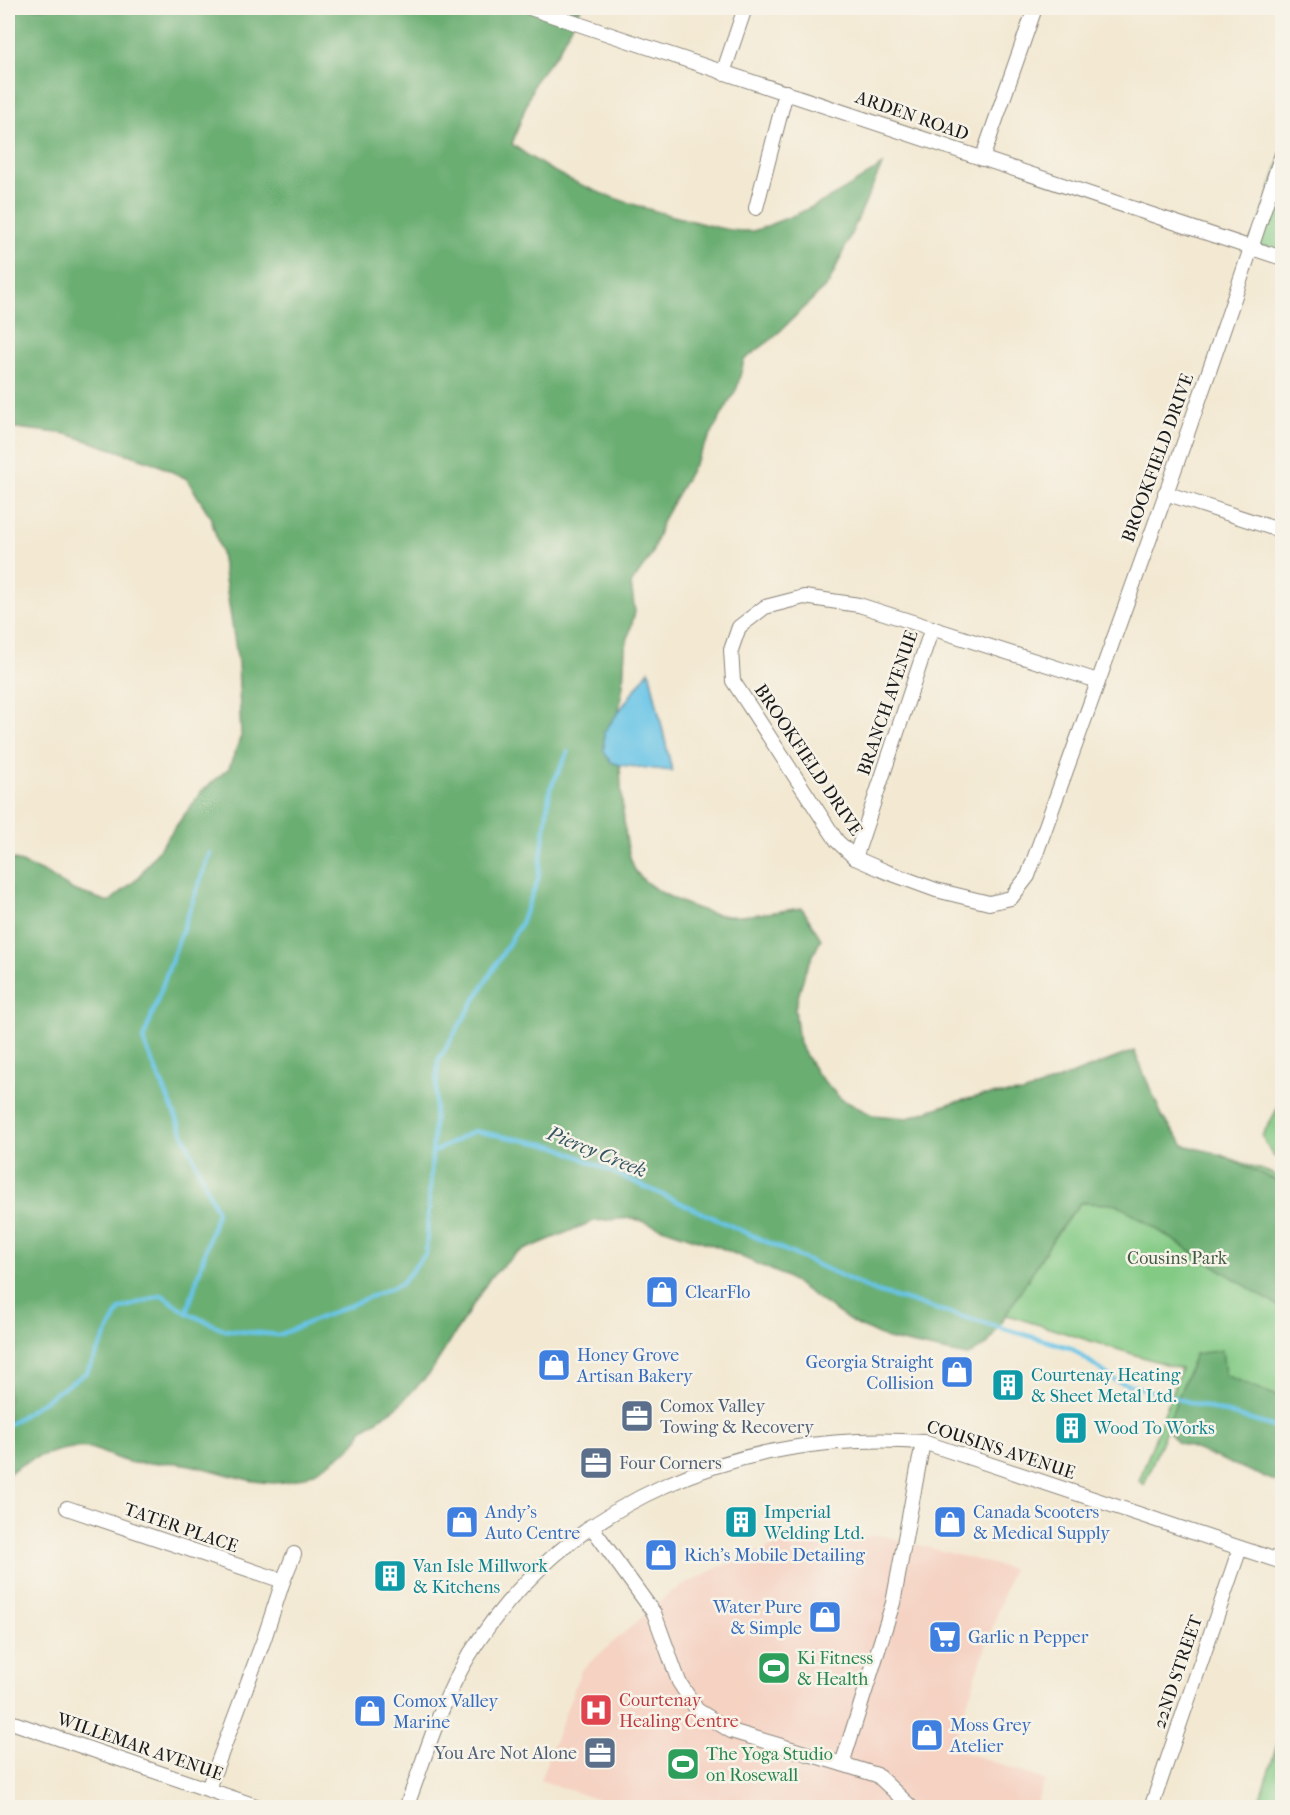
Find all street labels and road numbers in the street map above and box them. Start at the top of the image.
street label: ARDEN ROAD [852,86,971,145]
street label: BROOKFIELD DRIVE [1118,371,1198,545]
street label: BRANCH AVENUE [853,628,923,778]
street label: BROOKFIELD DRIVE [750,680,866,840]
street label: COUSINS AVENUE [924,1416,1078,1484]
street label: TATER PLACE [121,1499,241,1557]
street label: 22ND STREET [1149,1612,1207,1731]
street label: WILLEMAR AVENUE [53,1708,226,1785]

